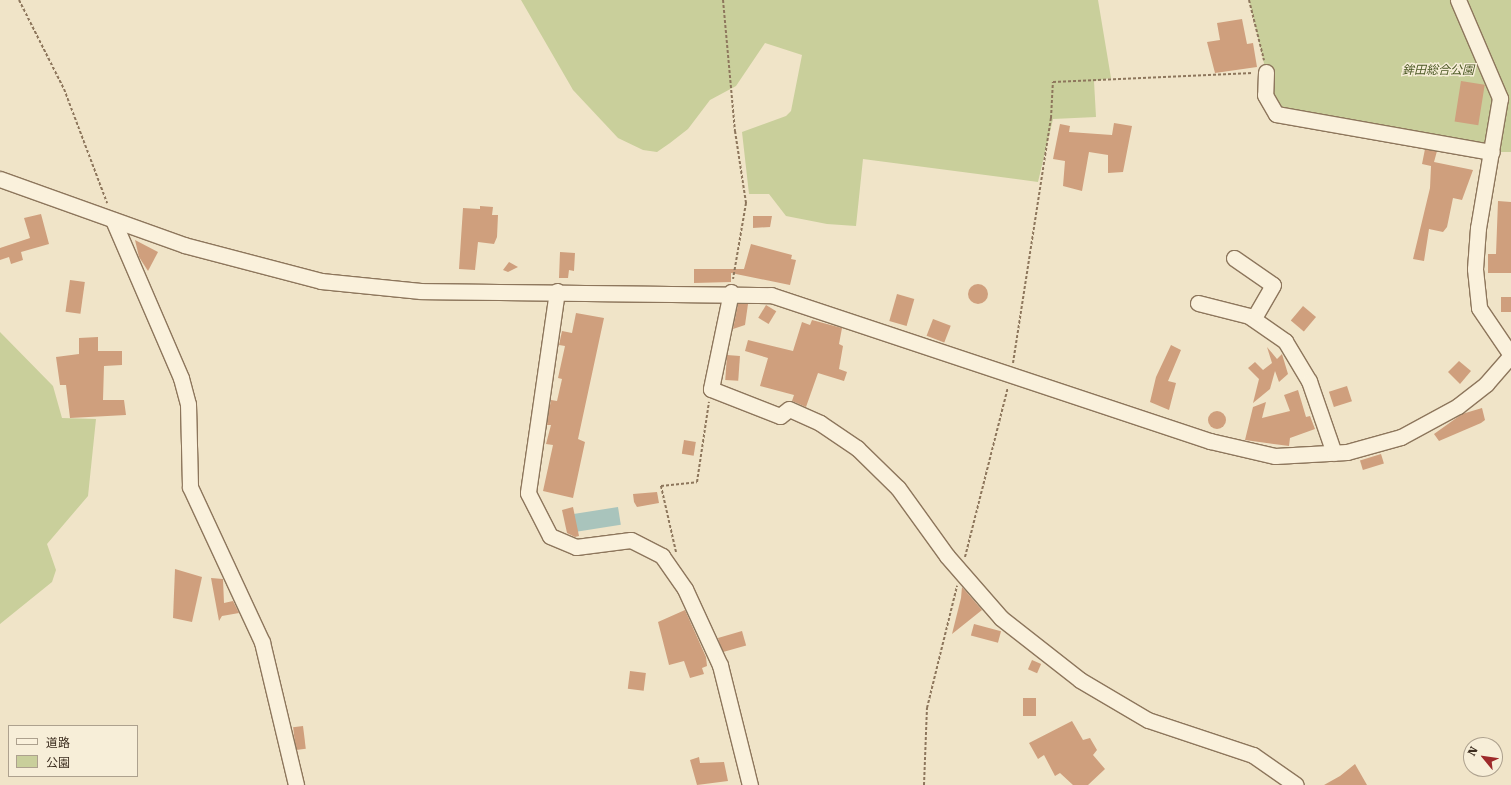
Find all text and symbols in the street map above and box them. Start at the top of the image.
park label: 鉾田総合公園 [1402,64,1474,78]
legend [8,725,138,777]
text: 道路 [46,736,70,750]
north arrow [1463,737,1503,777]
text: N [1465,745,1481,758]
text: 公園 [46,756,70,770]

